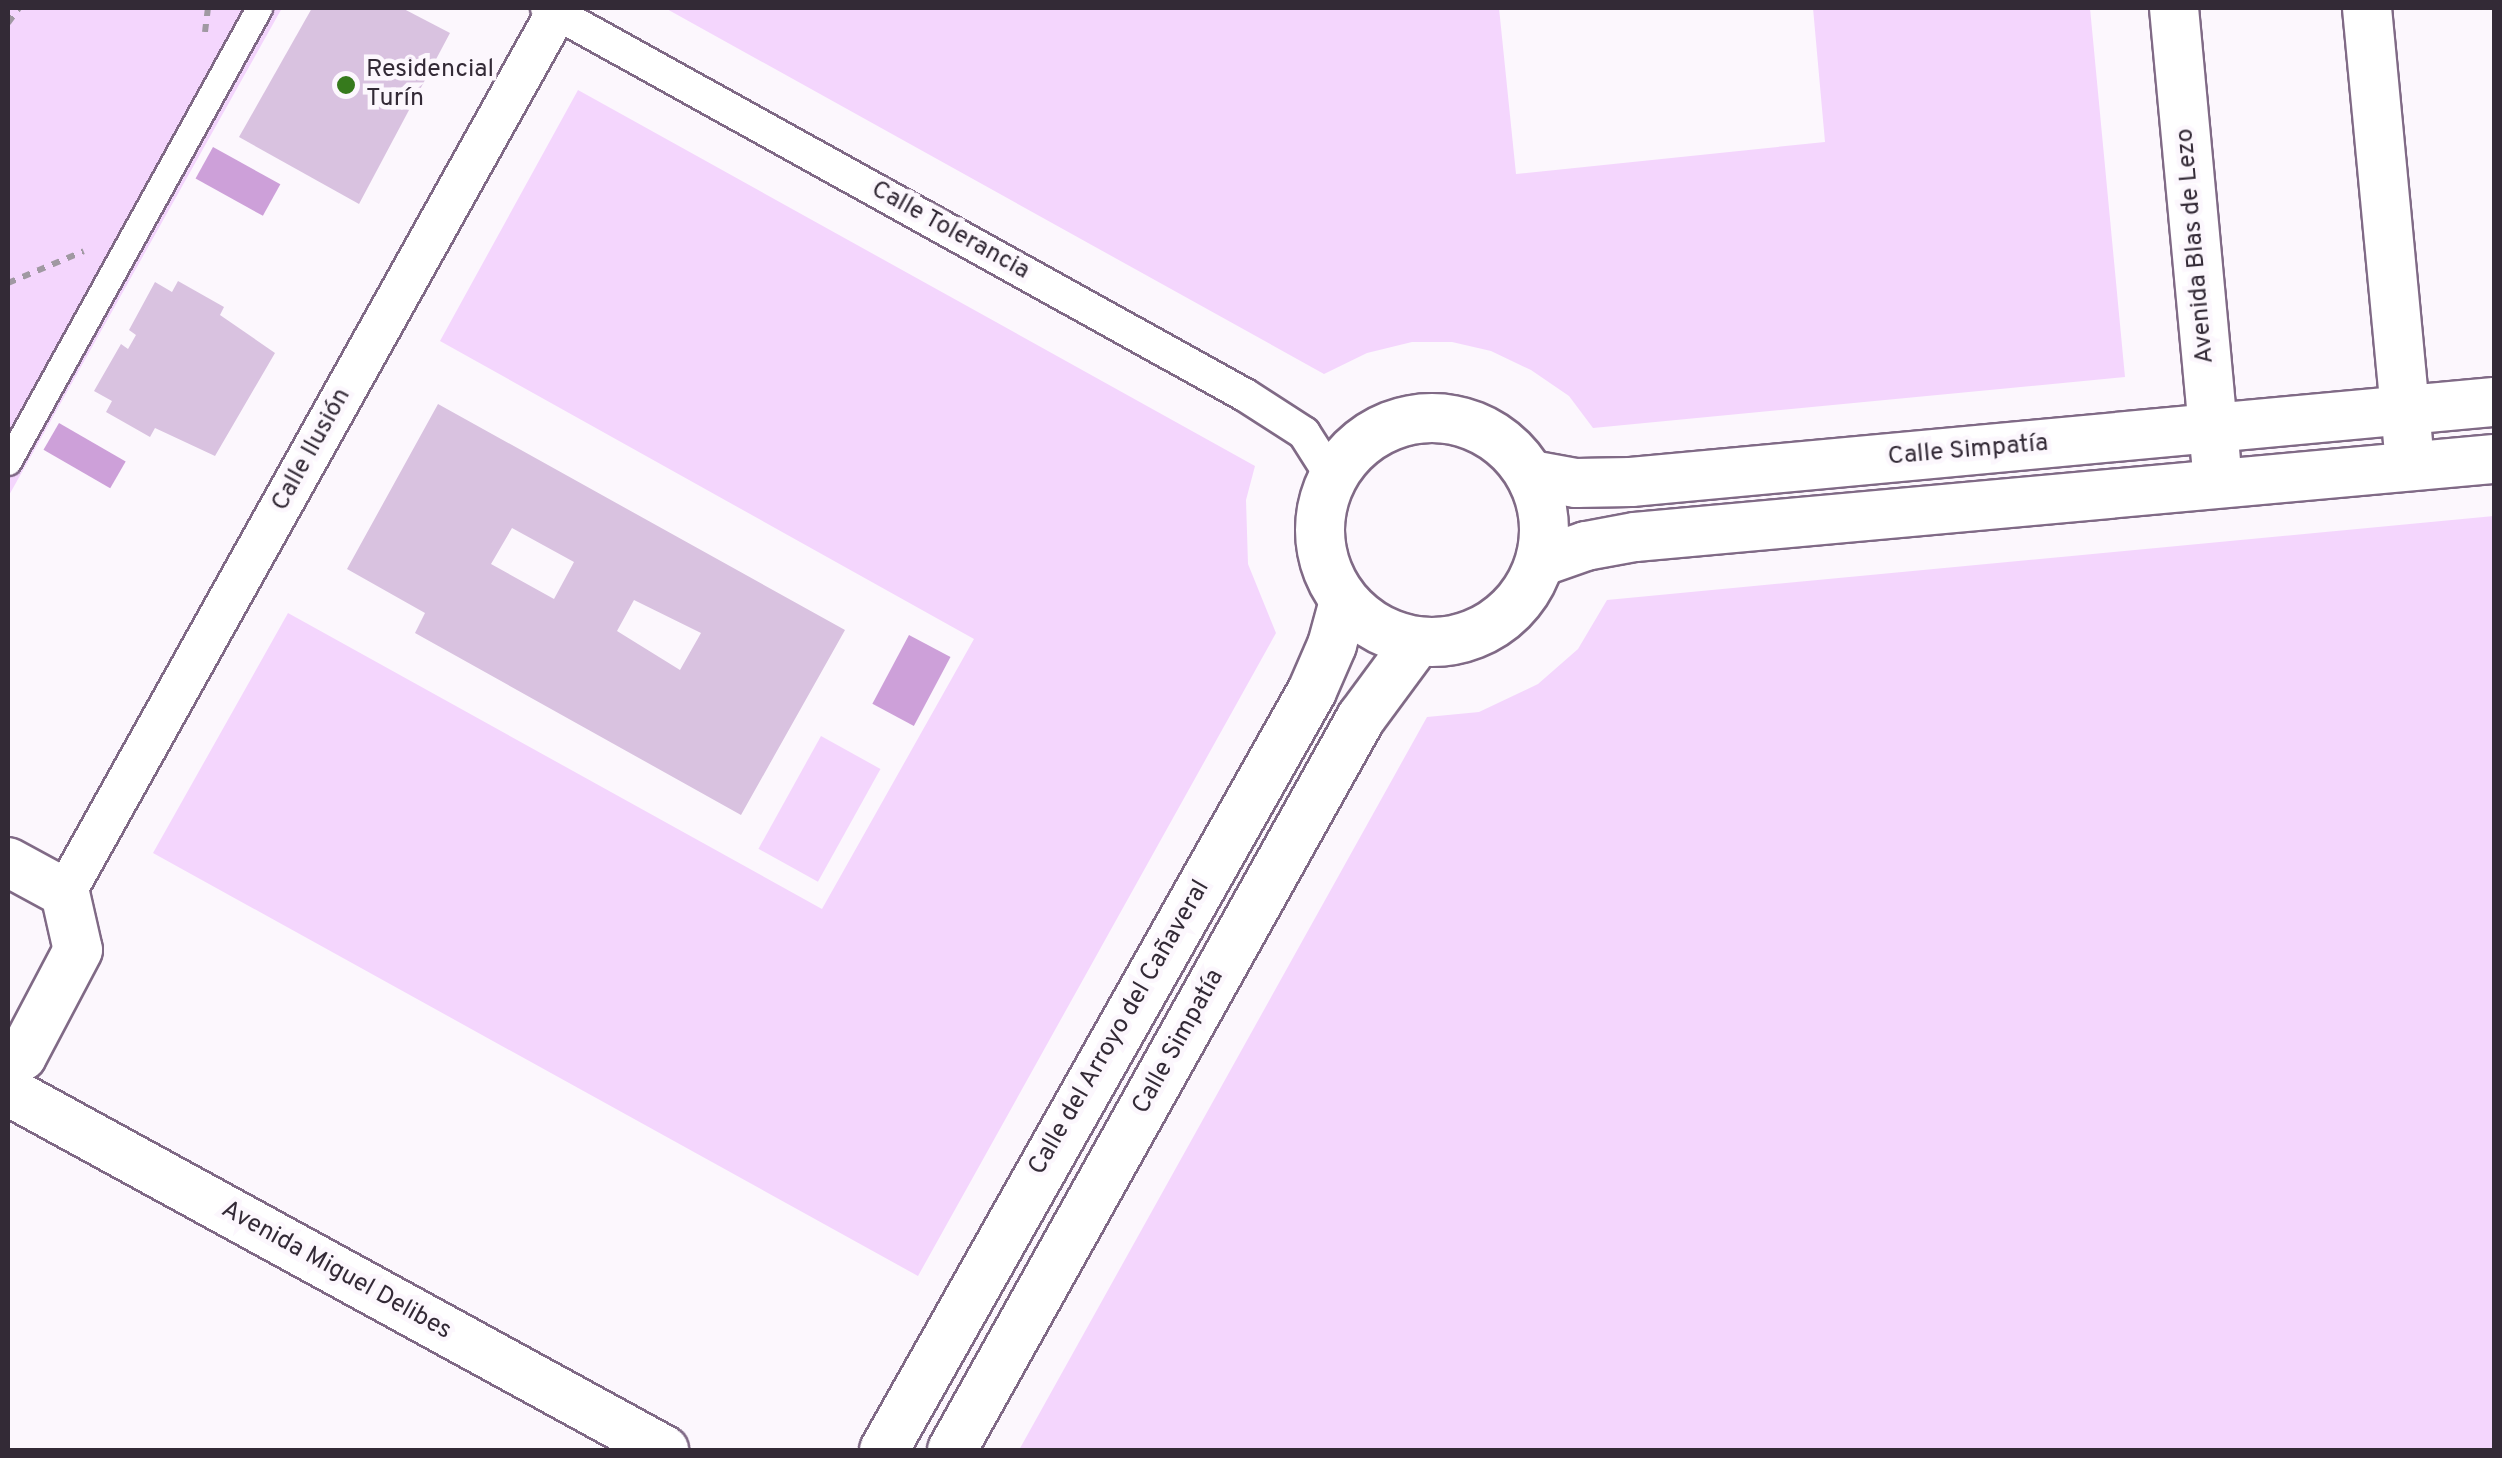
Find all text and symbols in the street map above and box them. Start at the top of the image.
place label: Residencial Turín [366,56,494,115]
marker: Residencial Turín [335,74,357,96]
street label: Avenida Blas de Lezo [2171,127,2221,365]
street label: Calle Tolerancia [865,175,1035,287]
street label: Calle Ilusión [266,383,358,517]
street label: Calle Simpatía [1887,429,2049,473]
street label: Calle del Arroyo del Cañaveral [1023,875,1217,1181]
street label: Calle Simpatía [1127,964,1231,1120]
street label: Avenida Miguel Delibes [216,1195,456,1347]

